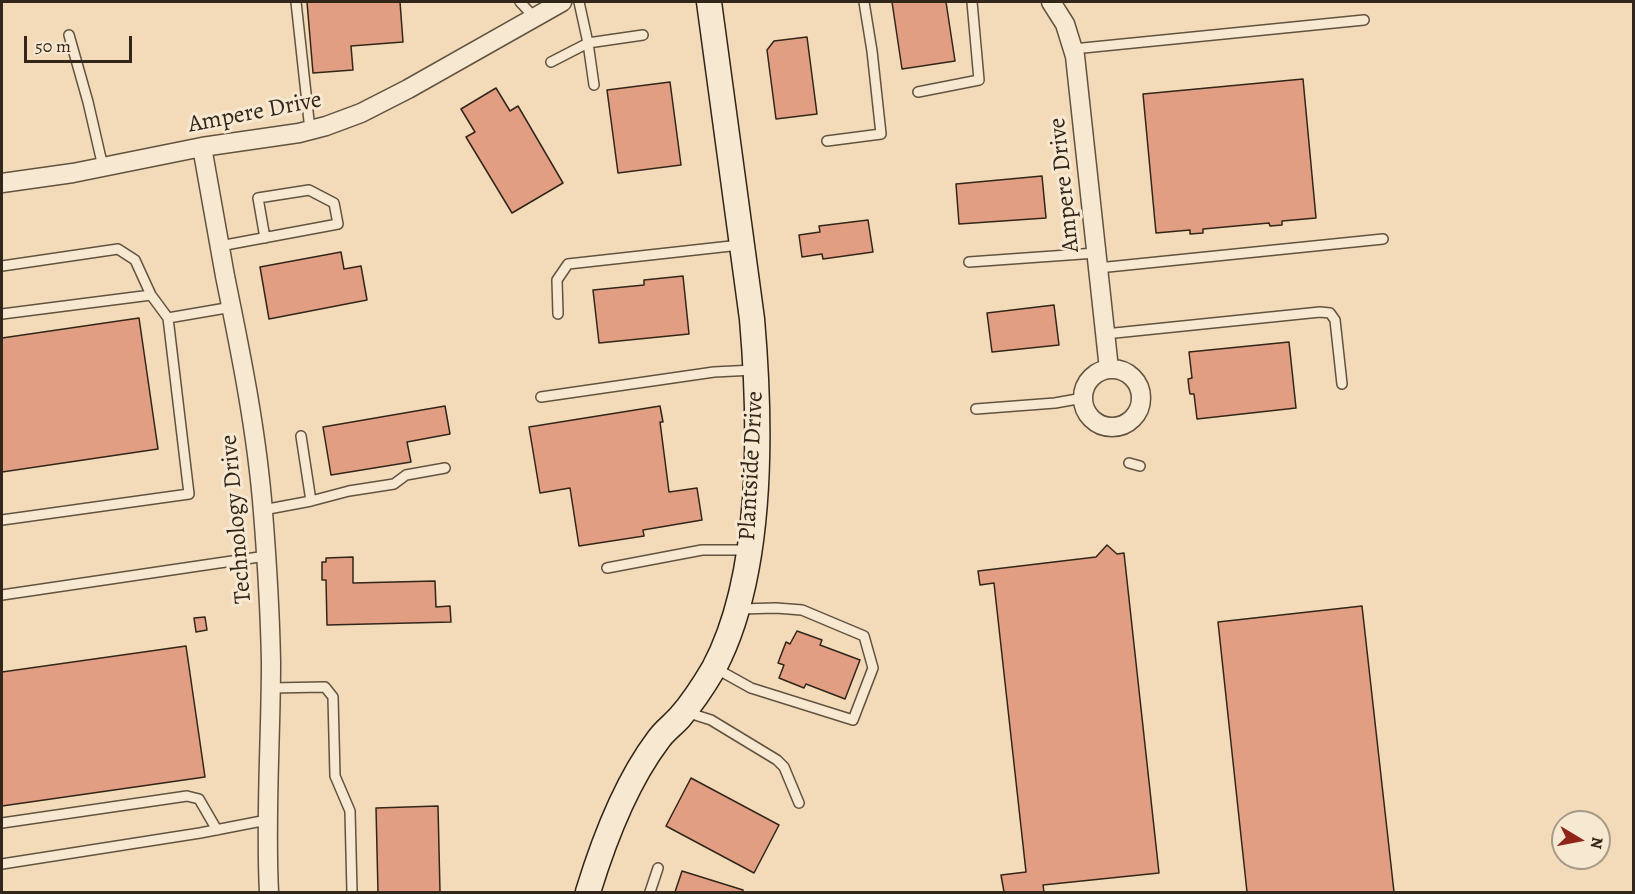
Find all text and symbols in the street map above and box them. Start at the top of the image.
scale bar [27,24,135,62]
text: 50 m [35,34,71,58]
street label: Ampere Drive [186,86,324,140]
street label: Ampere Drive [1044,116,1086,254]
street label: Plantside Drive [734,390,770,542]
street label: Technology Drive [215,433,259,605]
north arrow [1551,810,1611,870]
text: N [1585,835,1609,850]

